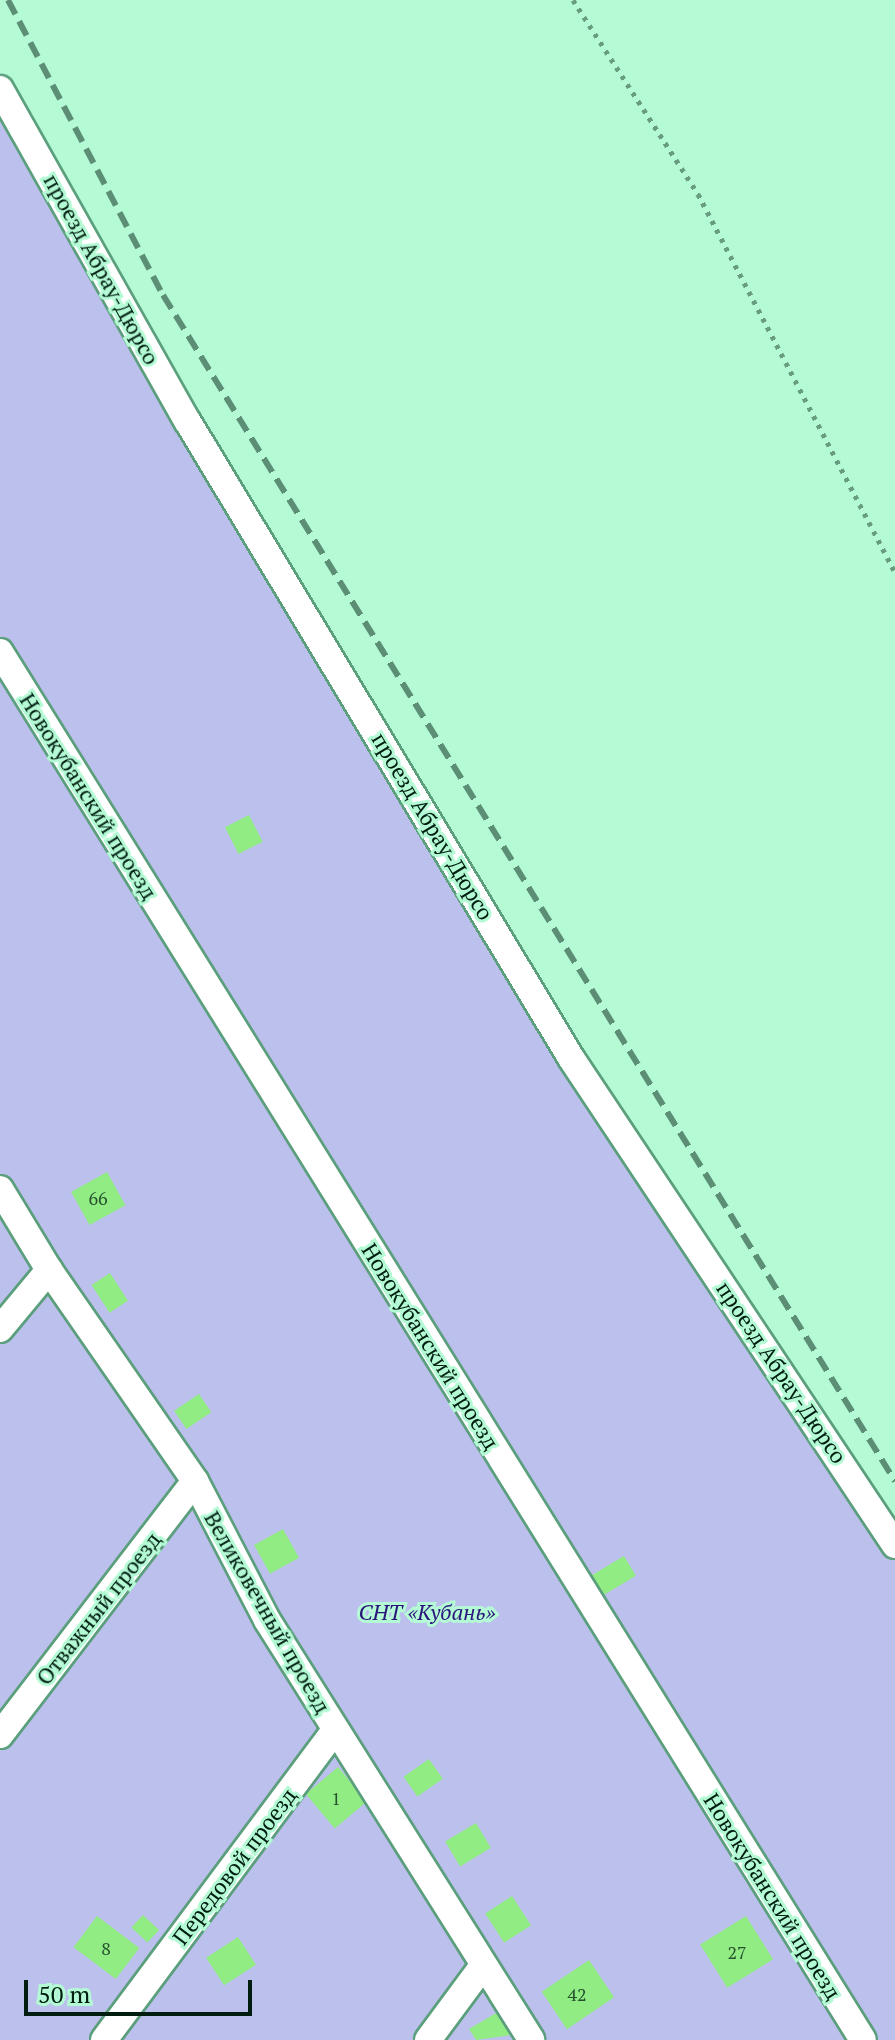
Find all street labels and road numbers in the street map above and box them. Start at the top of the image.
street label: проезд Абрау-Дюрсо [38,169,166,369]
street label: Новокубанский проезд [15,688,163,904]
street label: проезд Абрау-Дюрсо [366,727,500,925]
street label: Новокубанский проезд [357,1238,505,1454]
street label: проезд Абрау-Дюрсо [711,1276,853,1468]
street label: Великовечный проезд [199,1506,337,1718]
street label: Отважный проезд [30,1526,166,1690]
street label: Передовой проезд [166,1782,302,1950]
street label: Новокубанский проезд [699,1788,847,2004]

